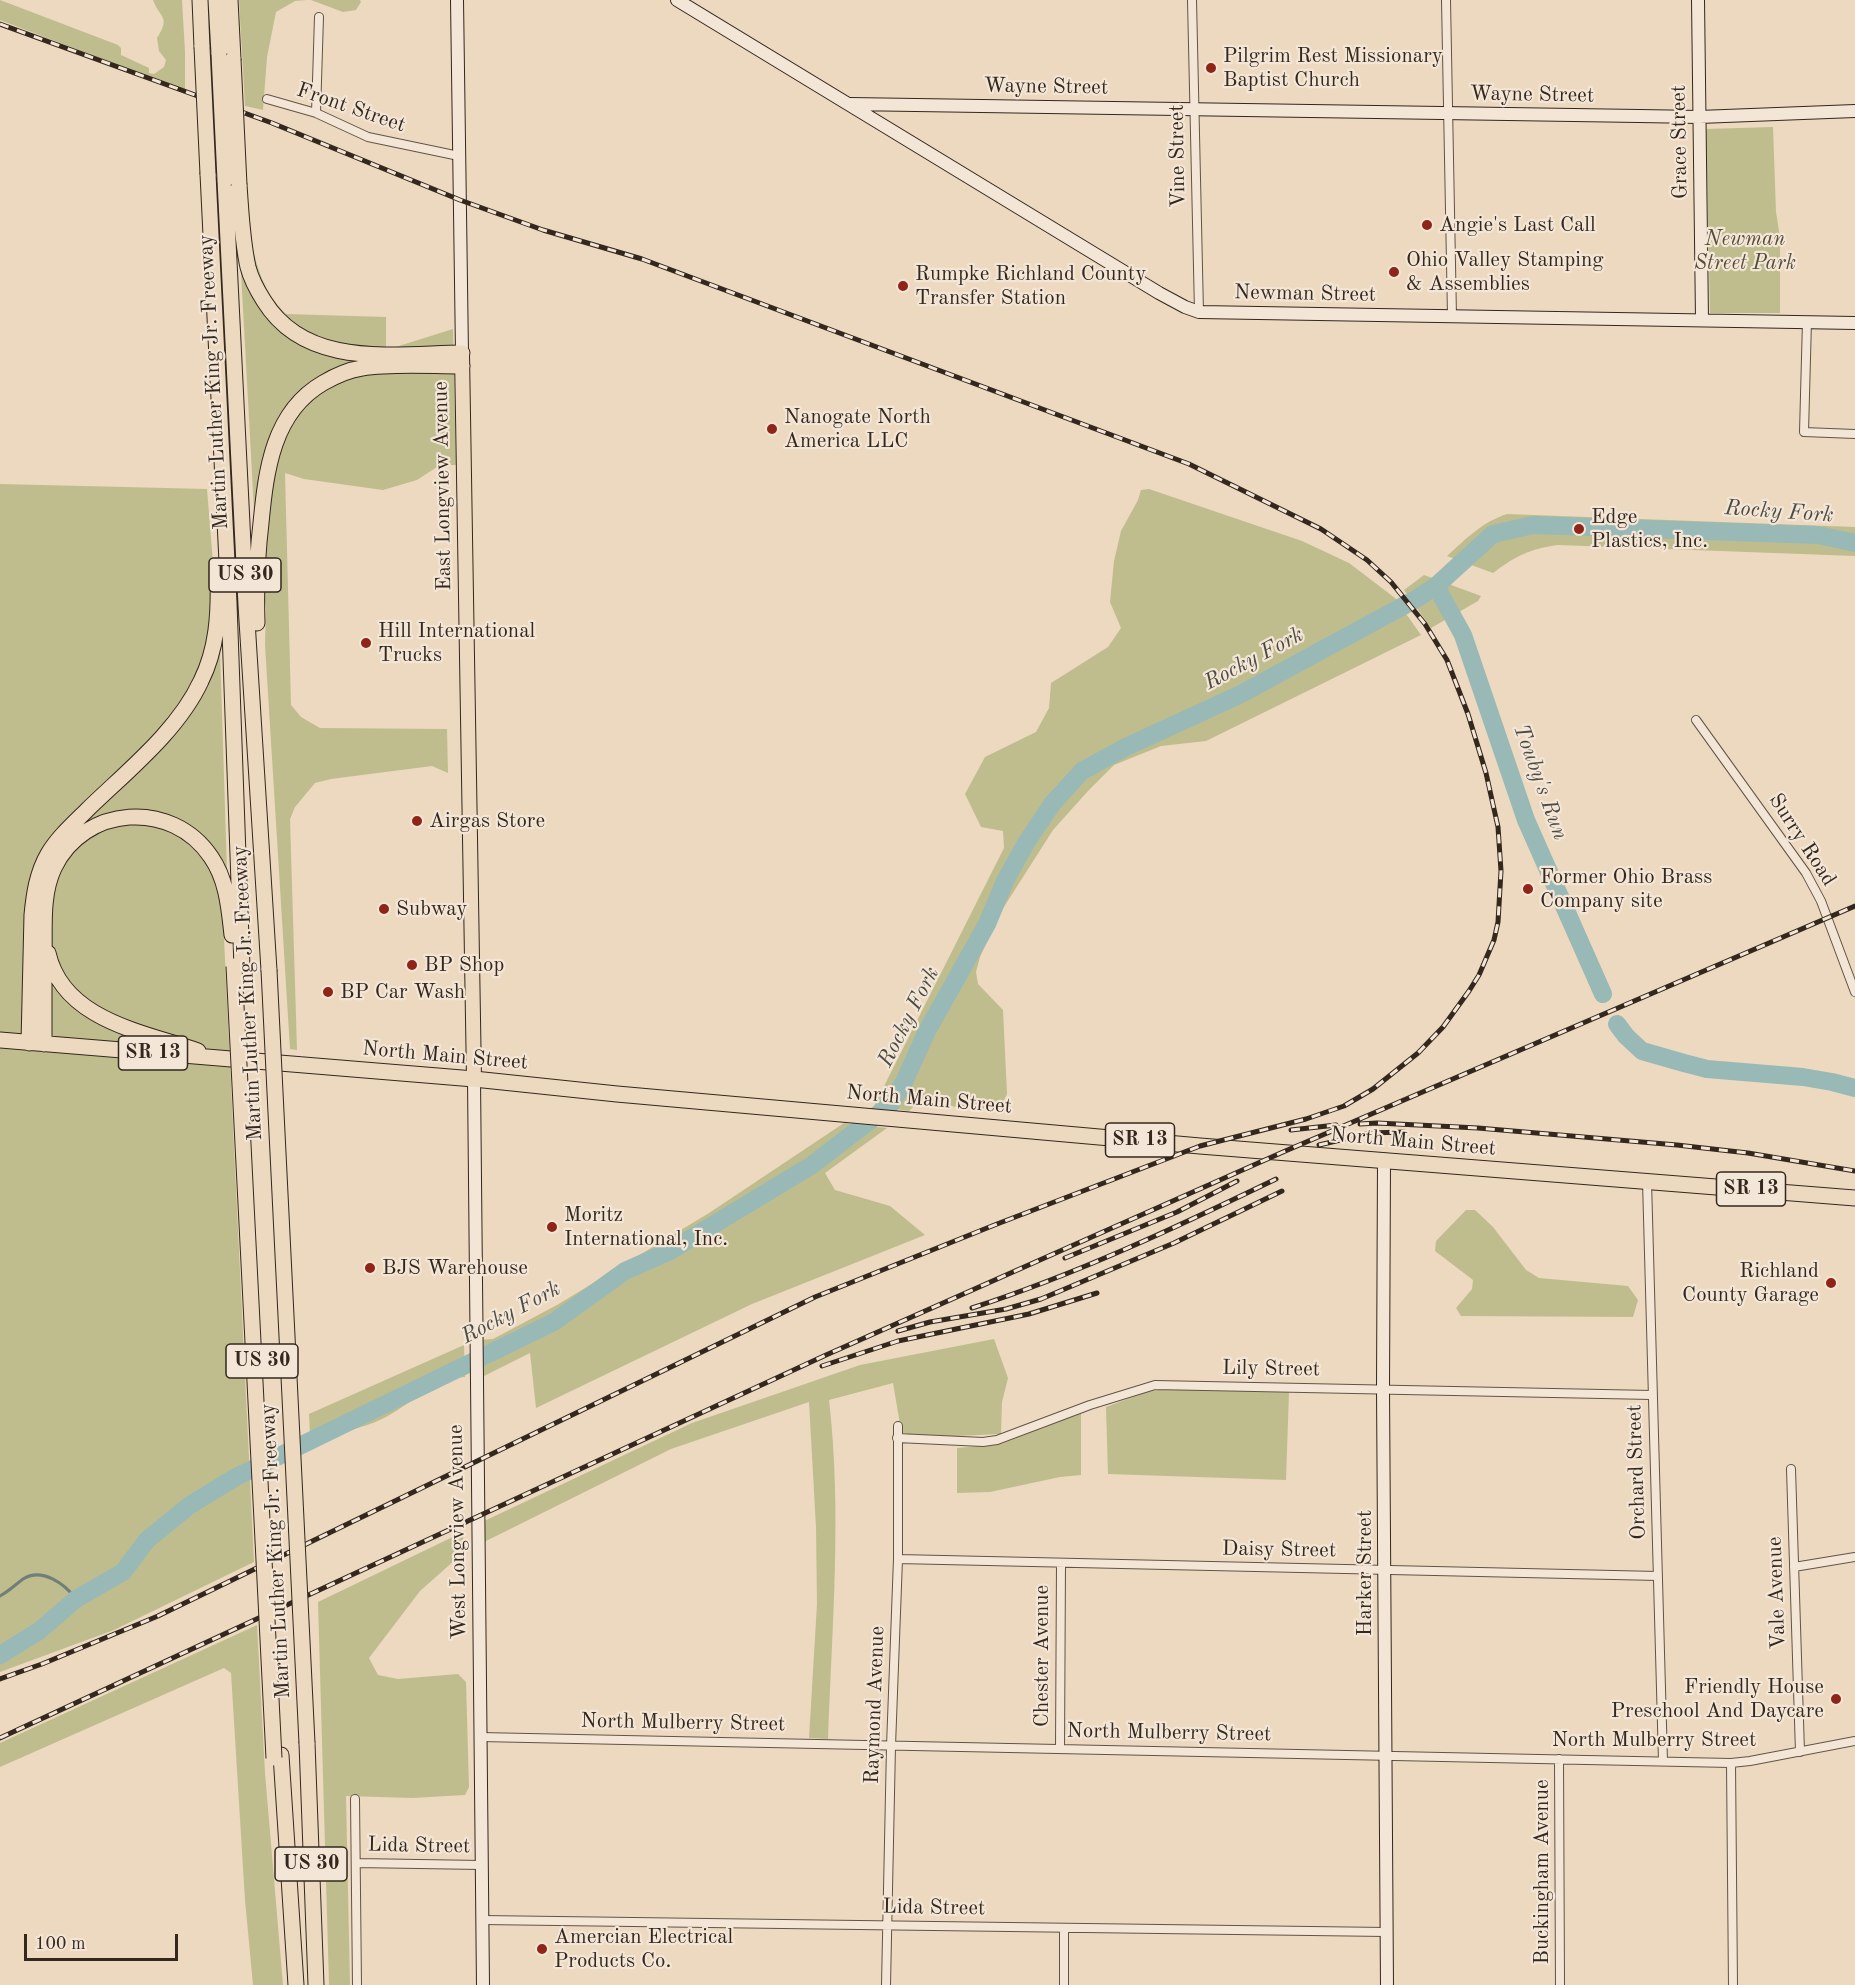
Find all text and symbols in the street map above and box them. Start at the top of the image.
place label: Pilgrim Rest Missionary Baptist Church [1223,43,1443,93]
marker: Pilgrim Rest Missionary Baptist Church [1204,61,1218,75]
street label: Wayne Street [984,73,1108,101]
street label: Front Street [293,78,409,138]
street label: Wayne Street [1470,81,1594,109]
street label: Grace Street [1666,85,1694,199]
street label: Vine Street [1164,104,1192,208]
place label: Angie's Last Call [1439,212,1596,238]
marker: Angie's Last Call [1420,218,1434,232]
park label: Newman Street Park [1694,226,1796,276]
street label: Martin Luther King Jr. Freeway [194,234,234,530]
place label: Ohio Valley Stamping & Assemblies [1406,247,1604,297]
place label: Rumpke Richland County Transfer Station [915,261,1146,311]
marker: Ohio Valley Stamping & Assemblies [1387,265,1401,279]
marker: Rumpke Richland County Transfer Station [896,279,910,293]
street label: Newman Street [1234,280,1376,308]
street label: East Longview Avenue [429,381,457,591]
place label: Nanogate North America LLC [784,404,931,454]
marker: Nanogate North America LLC [765,422,779,436]
water label: Rocky Fork [1724,495,1834,529]
place label: Edge Plastics, Inc. [1591,504,1708,554]
marker: Edge Plastics, Inc. [1572,522,1586,536]
road number: US 30 [209,558,281,592]
place label: Hill International Trucks [378,618,535,668]
water label: Rocky Fork [1200,622,1308,696]
marker: Hill International Trucks [359,636,373,650]
water label: Touby's Run [1507,720,1573,844]
street label: Surry Road [1763,789,1841,891]
place label: Airgas Store [429,808,545,834]
marker: Airgas Store [410,814,424,828]
street label: Martin Luther King Jr. Freeway [228,845,268,1141]
place label: Former Ohio Brass Company site [1540,864,1712,914]
marker: Former Ohio Brass Company site [1521,882,1535,896]
place label: Subway [396,896,467,922]
marker: Subway [377,902,391,916]
place label: BP Shop [424,952,504,978]
marker: BP Shop [405,958,419,972]
water label: Rocky Fork [873,962,945,1072]
place label: BP Car Wash [340,979,465,1005]
marker: BP Car Wash [321,985,335,999]
road number: SR 13 [118,1036,188,1070]
street label: North Main Street [361,1036,529,1076]
street label: North Main Street [845,1080,1013,1120]
street label: North Main Street [1329,1122,1497,1162]
road number: SR 13 [1106,1123,1174,1157]
road number: SR 13 [1716,1172,1786,1206]
place label: Moritz International, Inc. [564,1202,728,1252]
marker: Moritz International, Inc. [545,1220,559,1234]
place label: BJS Warehouse [382,1255,528,1281]
place label: Richland County Garage [1682,1258,1819,1308]
marker: BJS Warehouse [363,1261,377,1275]
water label: Rocky Fork [457,1276,565,1350]
marker: Richland County Garage [1824,1276,1838,1290]
road number: US 30 [226,1344,298,1378]
street label: Lily Street [1222,1356,1320,1382]
street label: Martin Luther King Jr. Freeway [256,1403,296,1699]
street label: Orchard Street [1622,1404,1652,1540]
street label: West Longview Avenue [444,1424,472,1640]
street label: Harker Street [1352,1510,1378,1636]
street label: Daisy Street [1222,1536,1336,1564]
street label: Vale Avenue [1762,1536,1792,1650]
street label: Chester Avenue [1029,1585,1055,1727]
street label: Raymond Avenue [860,1626,890,1784]
place label: Friendly House Preschool And Daycare [1611,1674,1824,1724]
marker: Friendly House Preschool And Daycare [1829,1692,1843,1706]
street label: North Mulberry Street [580,1709,786,1737]
street label: North Mulberry Street [1066,1719,1272,1747]
street label: North Mulberry Street [1552,1727,1756,1753]
street label: Buckingham Avenue [1529,1779,1555,1965]
street label: Lida Street [367,1833,471,1859]
road number: US 30 [275,1847,347,1881]
street label: Lida Street [882,1895,986,1921]
scale bar [27,1922,182,1960]
place label: Amercian Electrical Products Co. [554,1924,733,1974]
text: 100 m [35,1935,86,1953]
marker: Amercian Electrical Products Co. [535,1942,549,1956]

